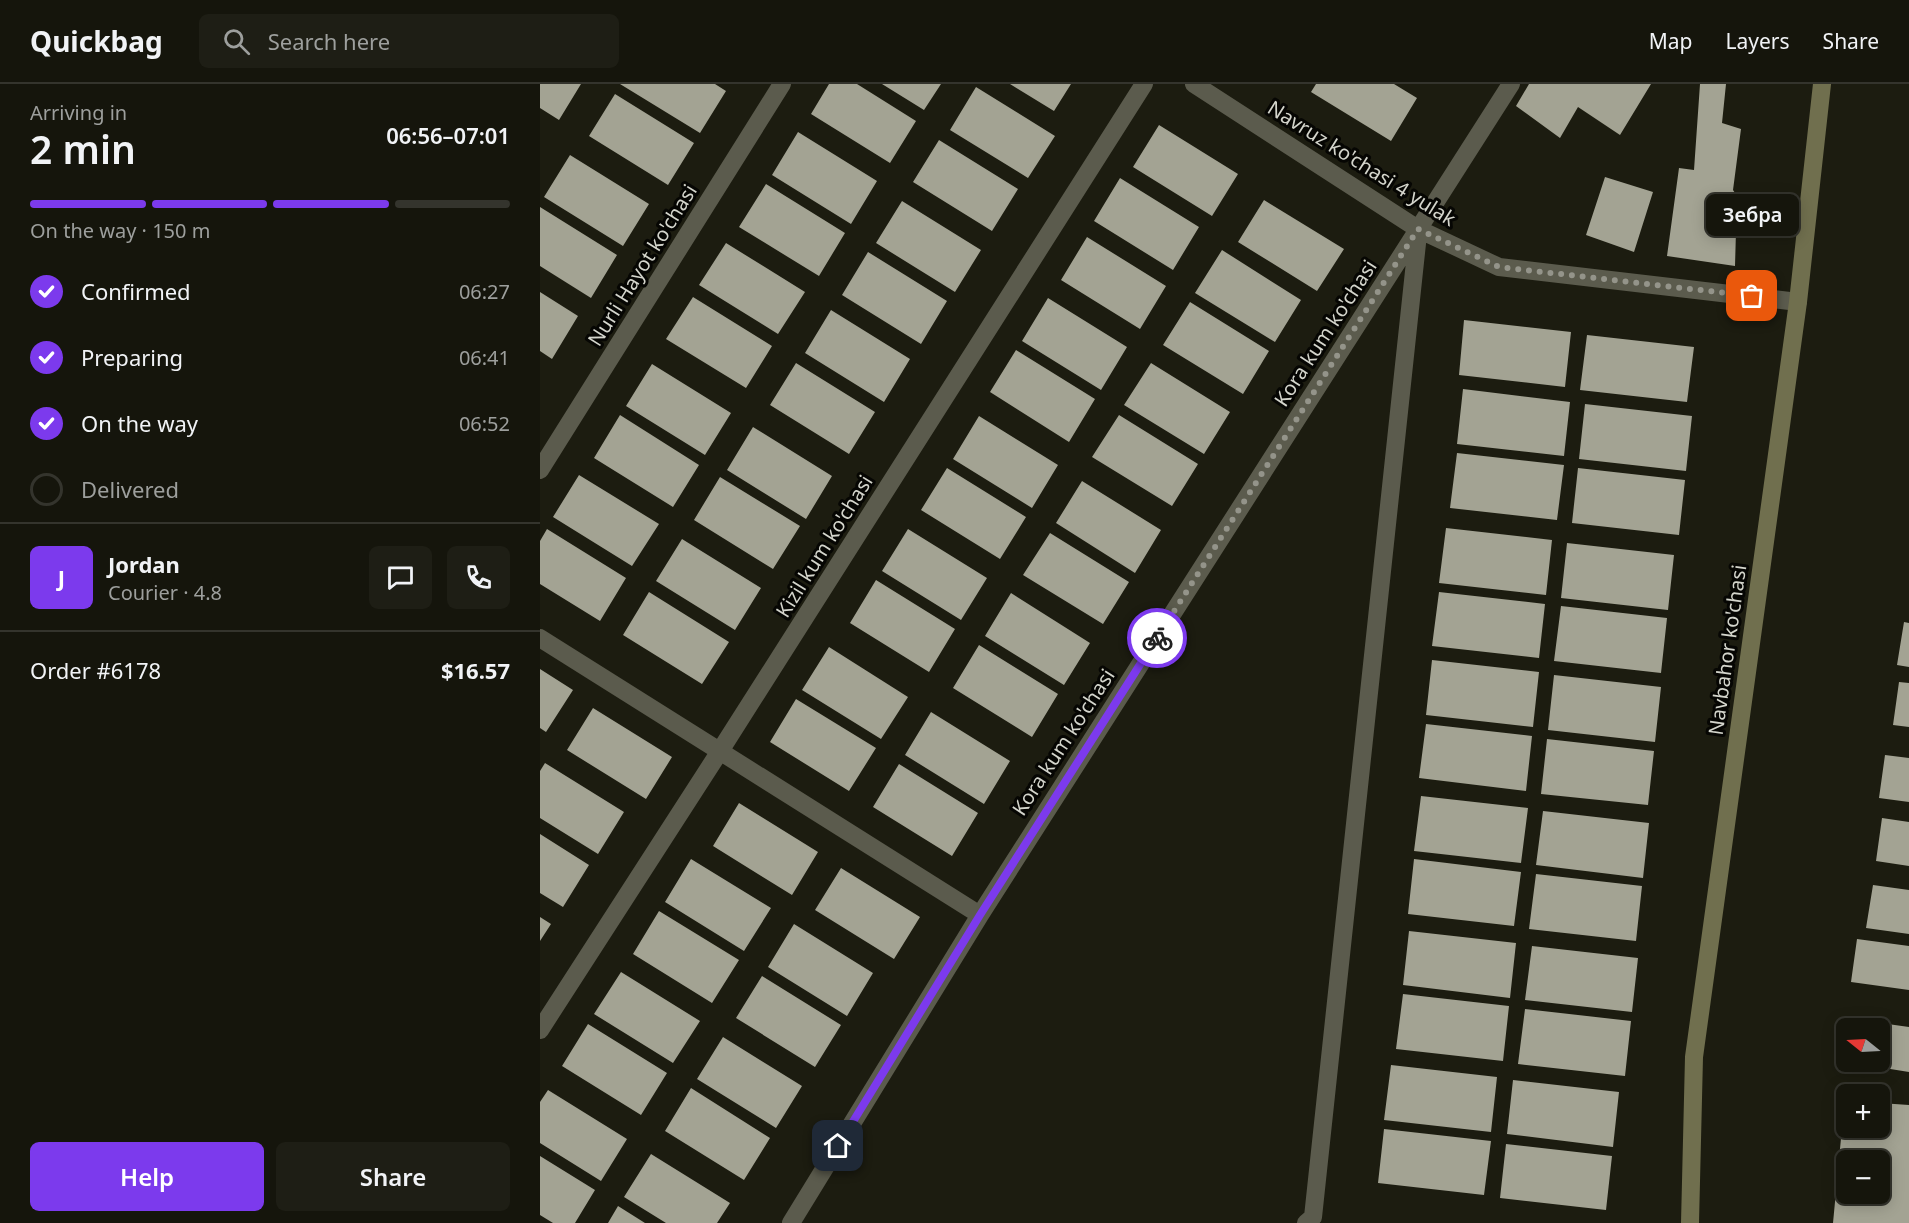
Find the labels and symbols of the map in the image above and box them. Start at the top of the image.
street label: Navruz ko'chasi 4 yulak [1263,94,1461,232]
street label: Nurli Hayot ko'chasi [581,179,703,351]
callout: Зебра [1706,194,1798,236]
street label: Kora kum ko'chasi [1268,255,1382,411]
pin [1726,270,1777,321]
street label: Kizil kum ko'chasi [769,470,879,622]
street label: Navbahor ko'chasi [1702,563,1752,737]
courier [1127,608,1187,668]
street label: Kora kum ko'chasi [1006,664,1120,820]
north arrow [1836,1018,1890,1072]
pin [812,1120,863,1171]

